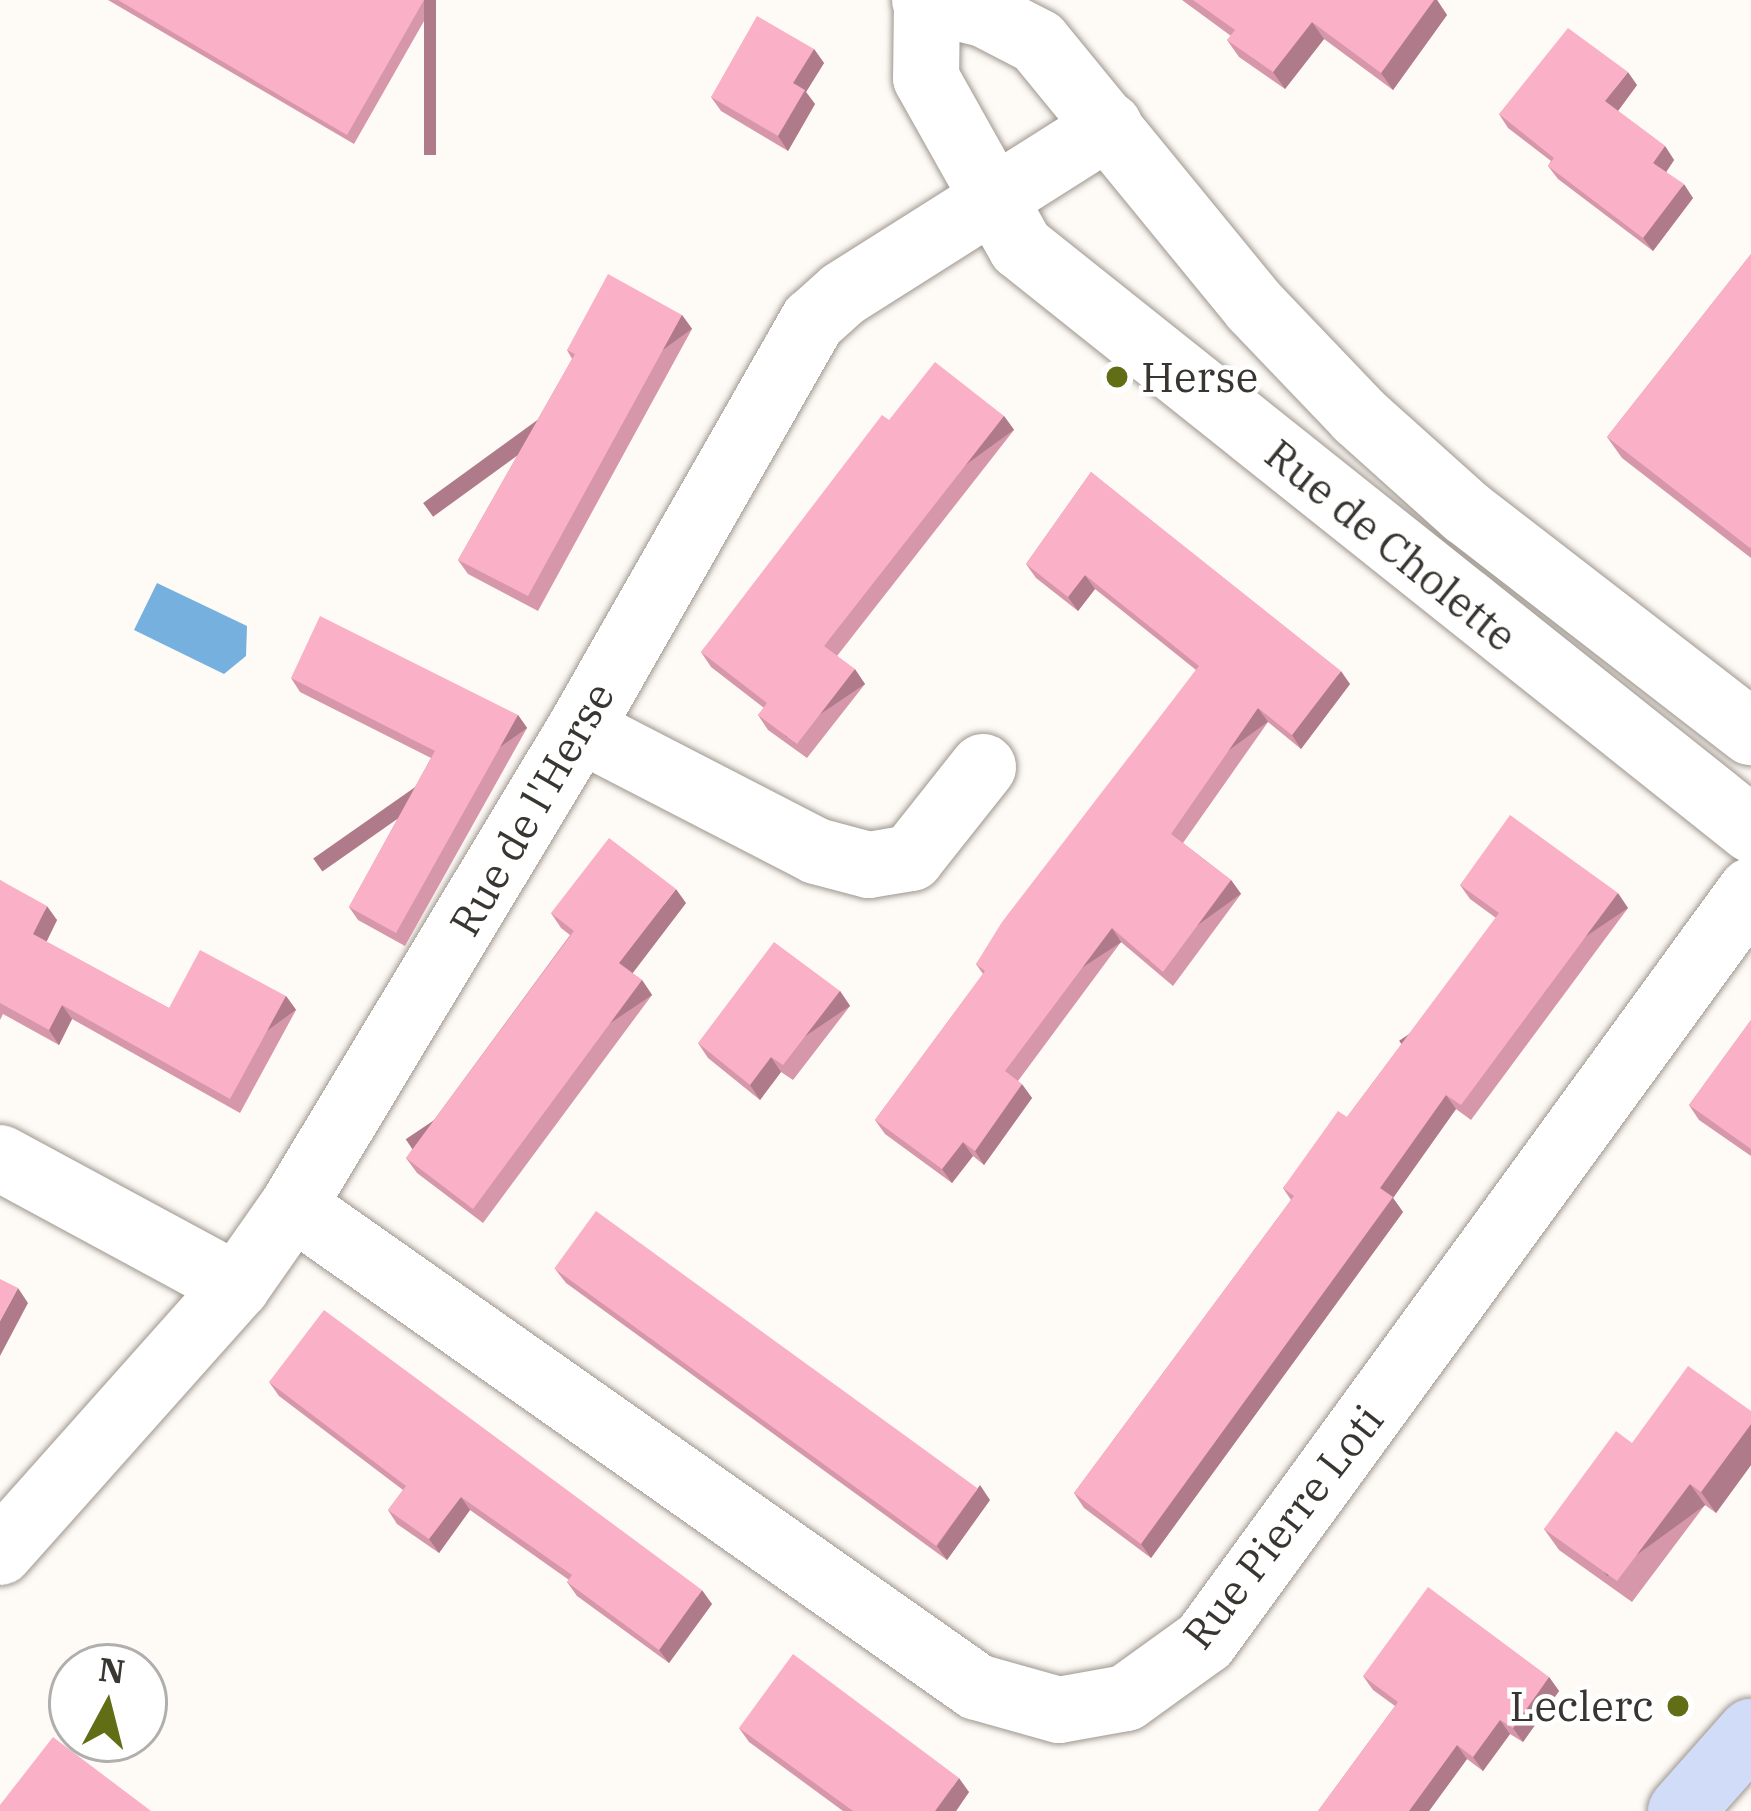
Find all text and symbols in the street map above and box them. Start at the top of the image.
place label: Herse [1141,352,1258,402]
marker: Herse [1104,364,1130,390]
street label: Rue de Cholette [1255,428,1527,662]
street label: Rue de l'Herse [439,673,625,945]
street label: Rue Pierre Loti [1173,1395,1393,1659]
north arrow [48,1643,168,1763]
text: N [96,1647,128,1693]
place label: Leclerc [1509,1681,1654,1731]
marker: Leclerc [1665,1693,1691,1719]

